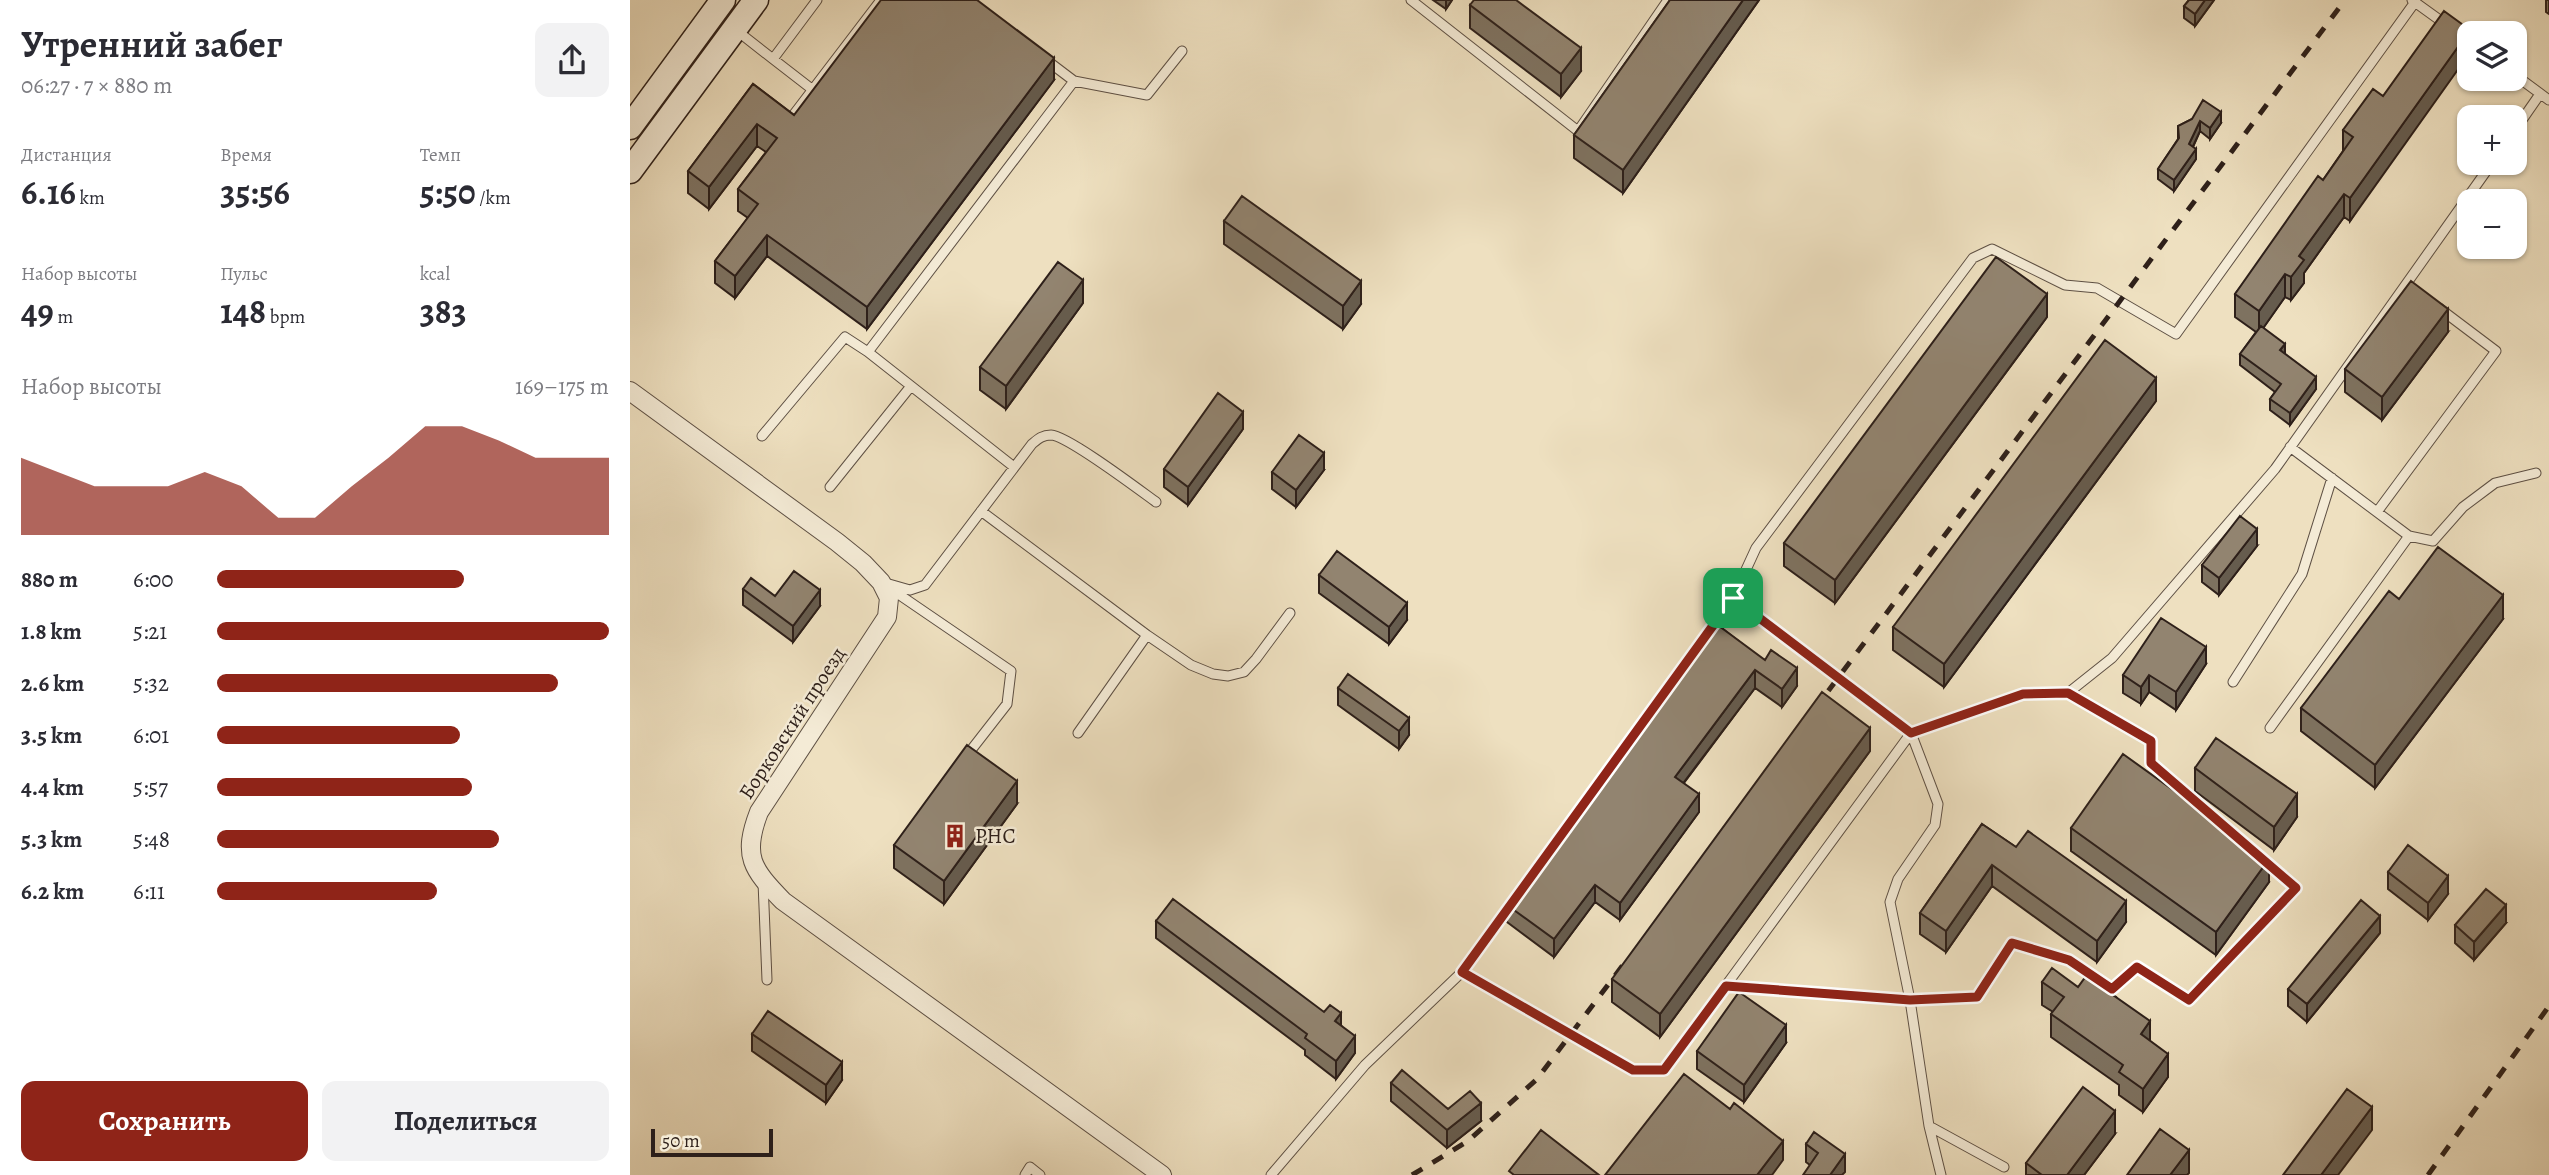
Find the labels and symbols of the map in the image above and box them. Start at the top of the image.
pin [1703,568,1763,628]
street label: Борковский проезд [732,641,852,805]
building icon: РНС [941,822,969,850]
place label: РНС [975,822,1016,850]
scale bar [651,1126,774,1158]

